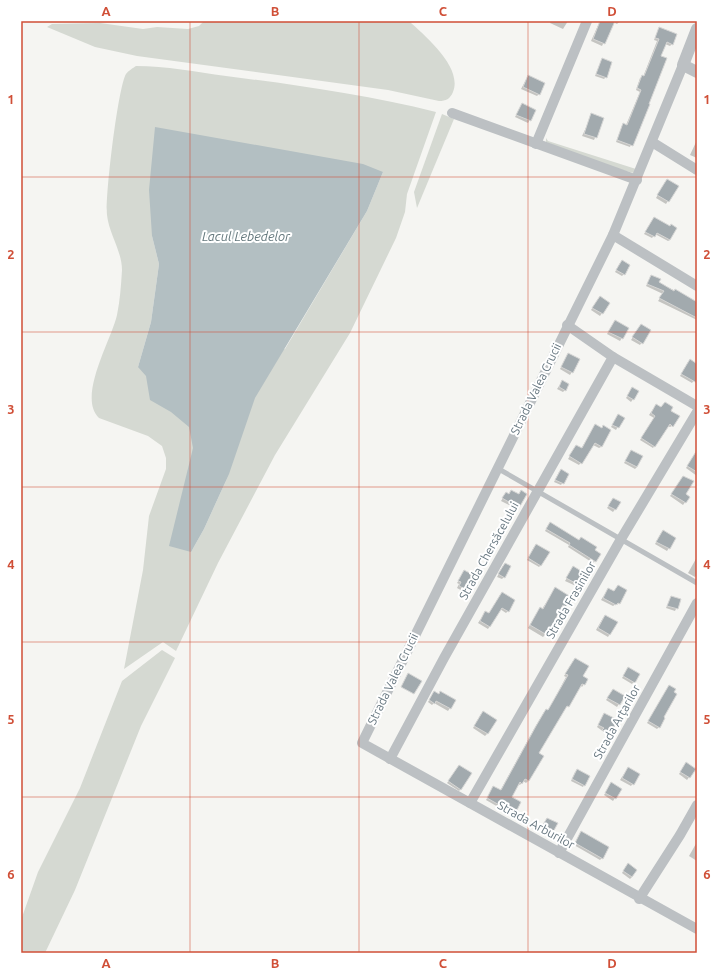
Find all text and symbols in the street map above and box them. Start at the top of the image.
text: A [101,4,111,18]
text: B [271,4,280,18]
text: C [439,4,448,18]
text: D [607,4,617,18]
text: 1 [7,92,15,106]
text: 1 [703,92,711,106]
water label: Lacul Lebedelor [202,229,291,243]
text: 2 [7,247,15,261]
text: 2 [703,247,711,261]
street label: Strada Valea Crucii [508,341,563,437]
text: 3 [7,402,15,416]
text: 3 [703,402,711,416]
street label: Strada Chersăcelului [456,500,521,602]
text: 4 [7,557,15,571]
text: 4 [703,557,711,571]
street label: Strada Frasinilor [543,558,598,641]
street label: Strada Valea Crucii [365,631,420,727]
street label: Strada Arțarilor [591,682,643,761]
text: 5 [7,712,15,726]
text: 5 [703,712,711,726]
street label: Strada Arburilor [495,798,577,851]
text: 6 [7,867,15,881]
text: 6 [703,867,711,881]
text: A [101,956,111,970]
text: B [271,956,280,970]
text: C [439,956,448,970]
text: D [607,956,617,970]

